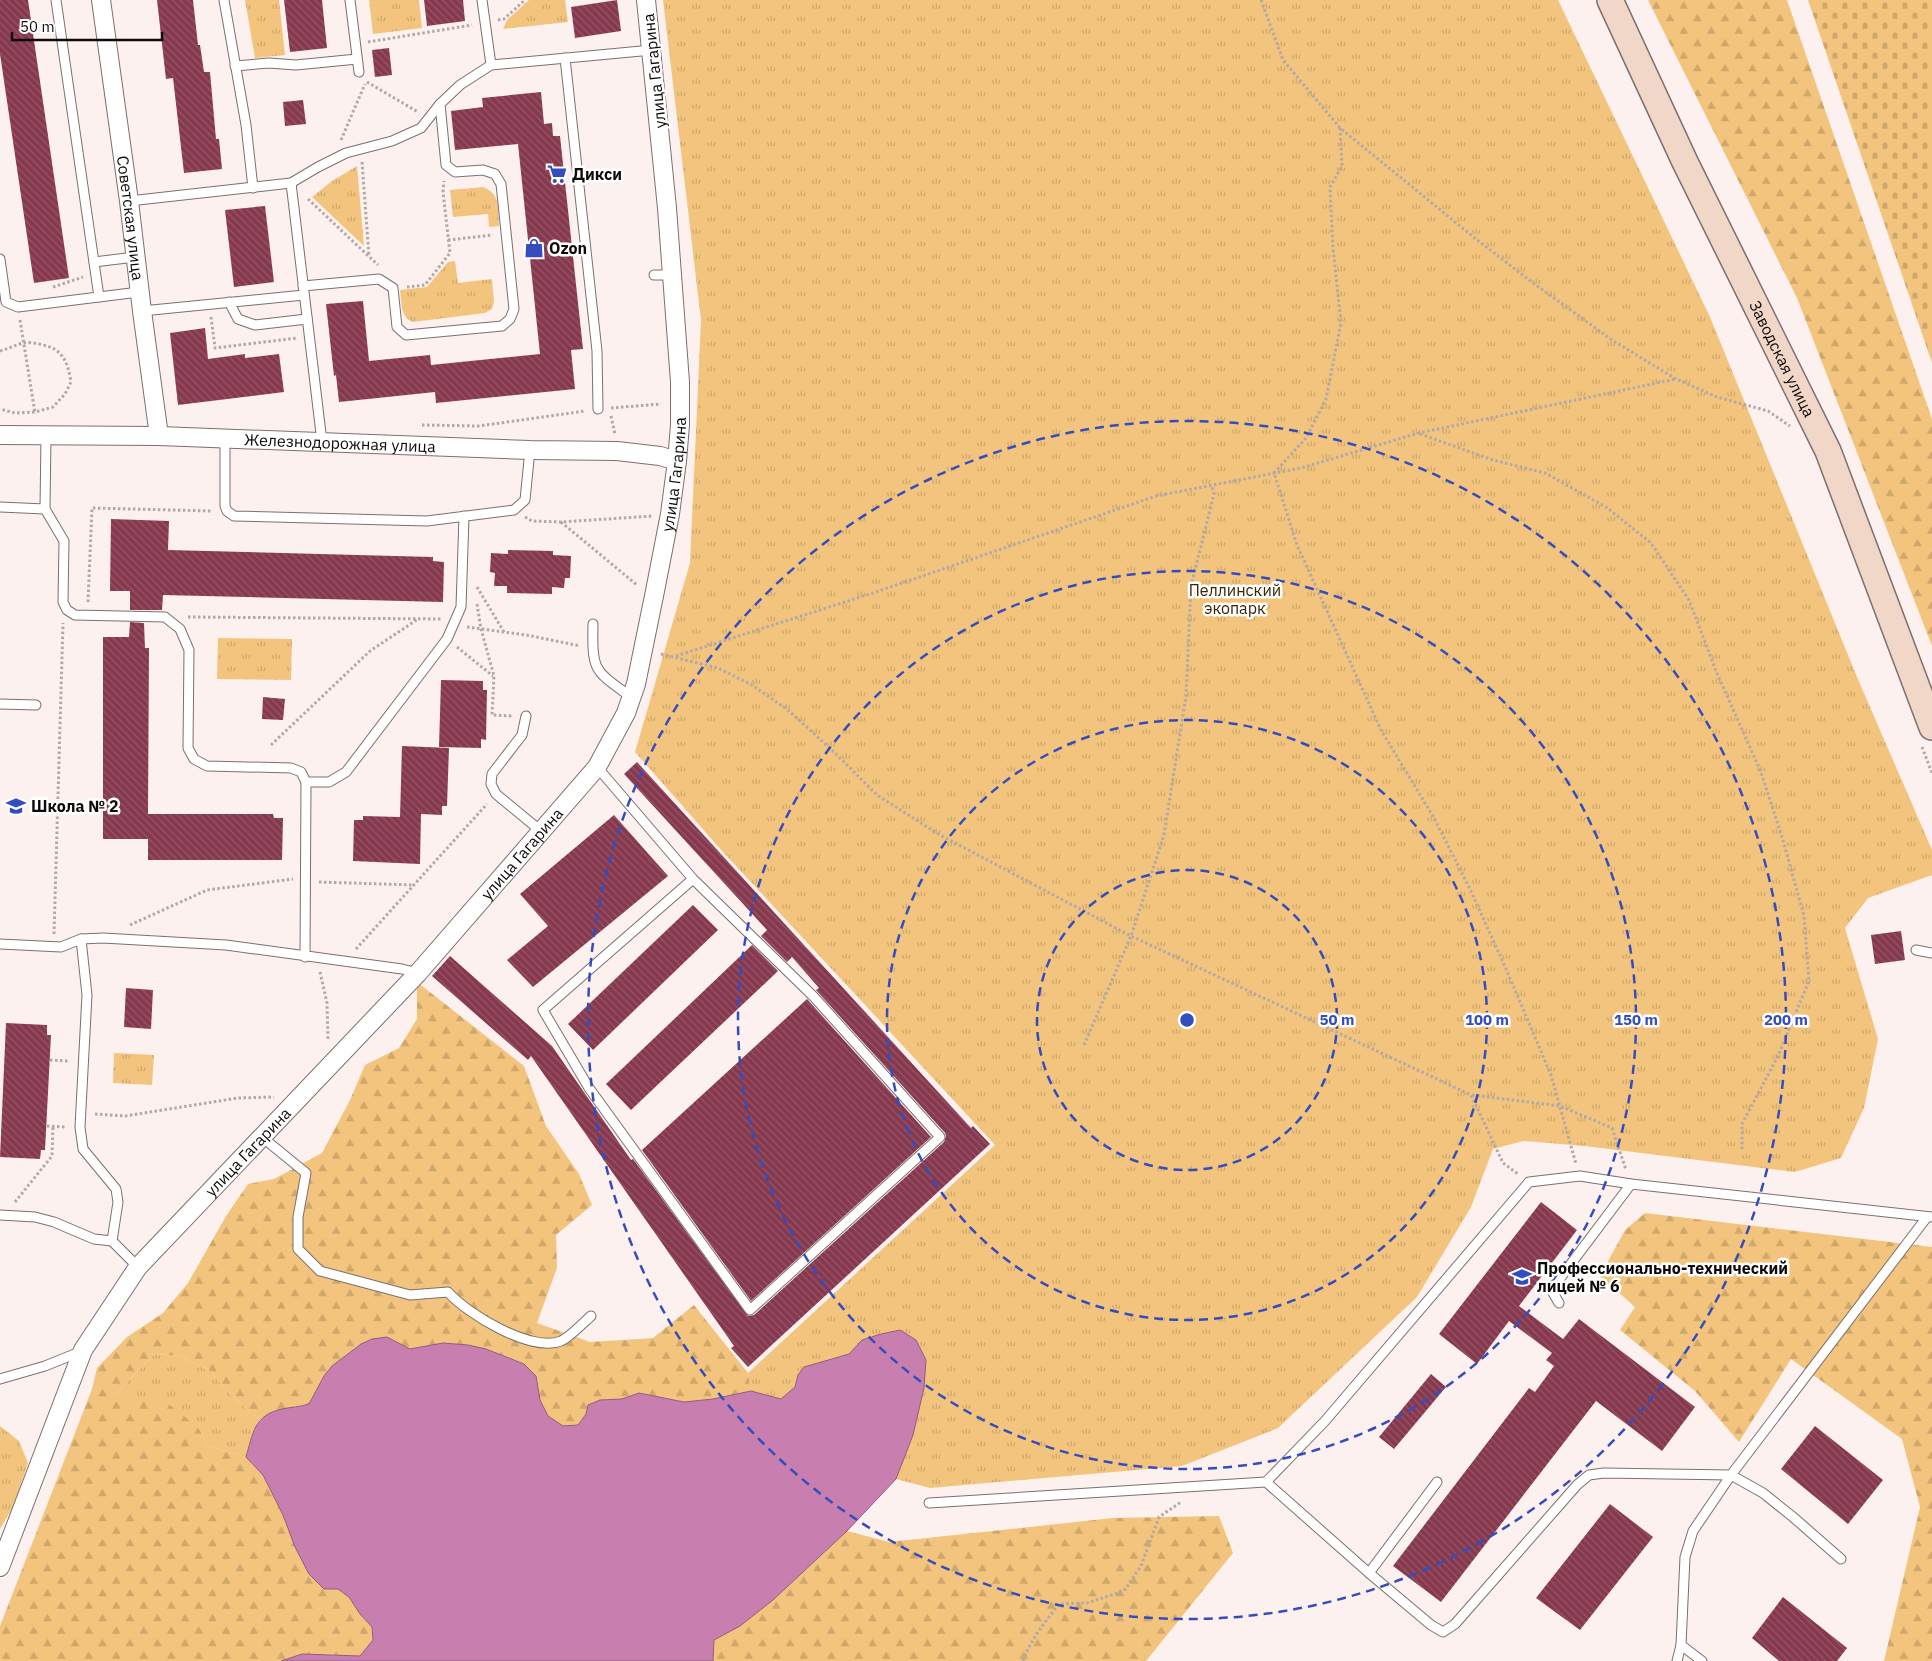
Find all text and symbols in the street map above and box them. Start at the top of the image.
scale bar [12,10,162,42]
street label: улица Гагарина [638,12,670,129]
text: 50 m [20,17,55,36]
street label: Советская улица [113,154,148,282]
supermarket icon: Дикси [546,163,568,185]
place label: Дикси [572,164,622,184]
shop icon: Ozon [523,237,545,259]
place label: Ozon [549,238,587,258]
street label: Заводская улица [1745,297,1820,421]
street label: улица Гагарина [657,417,690,533]
street label: Железнодорожная улица [244,429,437,456]
park label: Пеллинский экопарк [1189,580,1281,618]
school or university icon: Школа № 2 [5,795,27,817]
place label: Школа № 2 [31,796,119,816]
street label: улица Гагарина [476,803,567,904]
text: 50 m [1320,1010,1354,1029]
text: 100 m [1465,1010,1509,1029]
text: 150 m [1614,1010,1658,1029]
text: 200 m [1764,1010,1808,1029]
centre of rings [1178,1011,1196,1029]
street label: улица Гагарина [201,1103,295,1200]
place label: Профессионально-технический лицей № 6 [1537,1258,1788,1296]
school or university icon: Профессионально-технический лицей № 6 [1511,1266,1533,1288]

